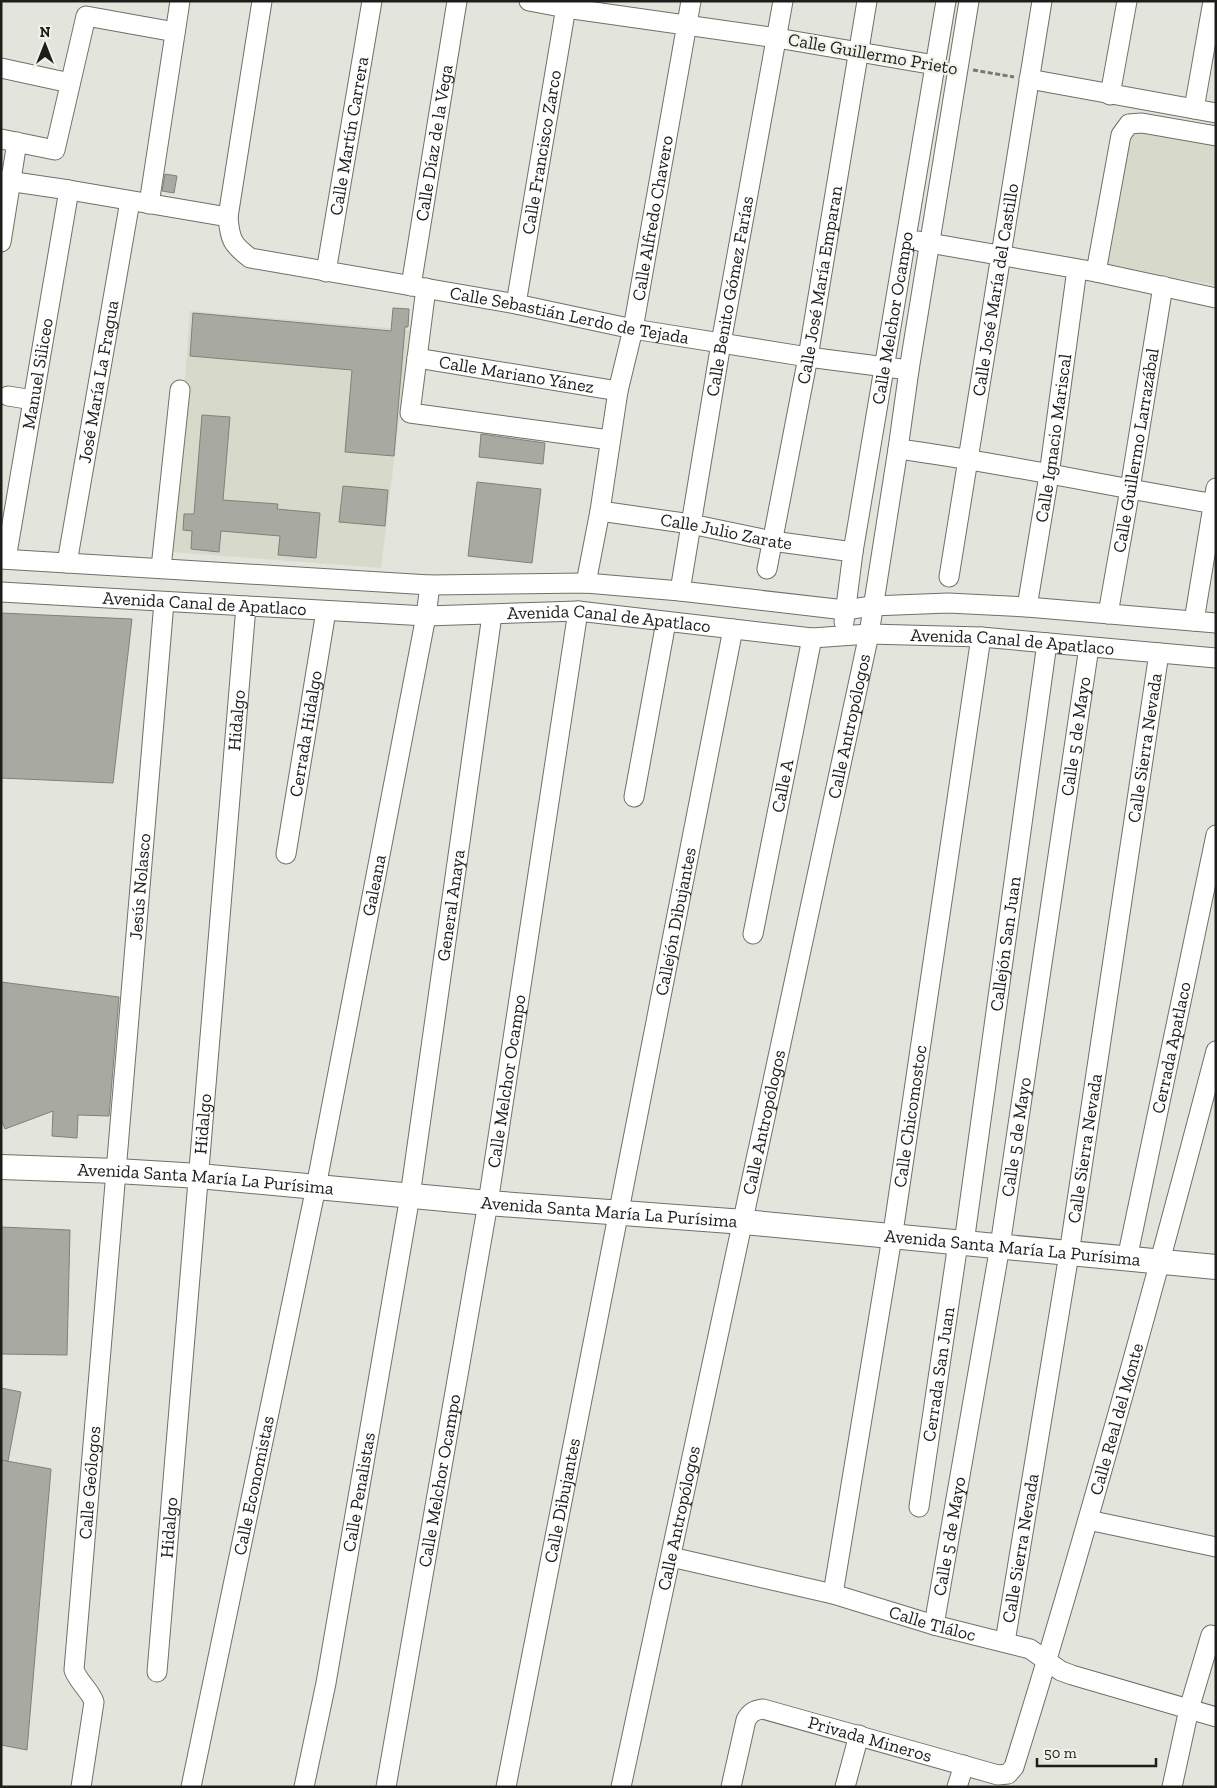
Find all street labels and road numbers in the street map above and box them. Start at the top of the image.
street label: Calle Guillermo Prieto [787,28,959,80]
street label: Calle Martín Carrera [325,55,373,217]
street label: Calle Díaz de la Vega [411,63,458,223]
street label: Calle Francisco Zarco [517,68,566,236]
street label: Calle Alfredo Chavero [627,134,678,303]
street label: Calle José María del Castillo [967,182,1023,398]
street label: Calle José María Emparan [792,183,847,386]
street label: Calle Benito Gómez Farías [701,194,758,398]
street label: Calle Melchor Ocampo [867,230,918,406]
street label: Calle Sebastián Lerdo de Tejada [448,282,691,349]
street label: José María La Fragua [74,298,124,465]
street label: Manuel Siliceo [17,316,58,431]
street label: Calle Guillermo Larrazábal [1108,346,1164,554]
street label: Calle Mariano Yánez [437,351,596,398]
street label: Calle Ignacio Mariscal [1030,352,1076,524]
street label: Calle Julio Zarate [659,509,794,555]
street label: Avenida Canal de Apatlaco [102,587,307,620]
street label: Avenida Canal de Apatlaco [507,600,712,637]
street label: Avenida Canal de Apatlaco [910,624,1115,660]
street label: Calle Antropólogos [823,652,875,801]
street label: Cerrada Hidalgo [285,669,327,798]
street label: Calle Sierra Nevada [1123,671,1167,824]
street label: Calle 5 de Mayo [1056,675,1095,798]
street label: Hidalgo [223,689,250,752]
street label: Calle A [766,757,799,814]
street label: Jesús Nolasco [125,832,155,941]
street label: Callejón Dibujantes [650,845,701,998]
street label: General Anaya [432,848,470,963]
street label: Galeana [357,853,391,918]
street label: Callejón San Juan [985,874,1026,1013]
street label: Cerrada Apatlaco [1147,980,1196,1115]
street label: Calle Melchor Ocampo [482,993,531,1169]
street label: Calle Chicomostoc [889,1043,932,1189]
street label: Calle Antropólogos [738,1048,790,1197]
street label: Calle Sierra Nevada [1063,1072,1107,1225]
street label: Calle 5 de Mayo [996,1076,1036,1198]
street label: Hidalgo [189,1093,216,1155]
street label: Avenida Santa María La Purísima [77,1159,335,1200]
street label: Avenida Santa María La Purísima [480,1191,738,1232]
street label: Avenida Santa María La Purísima [884,1224,1142,1271]
street label: Cerrada San Juan [918,1305,960,1443]
street label: Calle Real del Monte [1085,1341,1148,1498]
street label: Calle Melchor Ocampo [414,1392,465,1569]
street label: Calle Economistas [229,1414,279,1557]
street label: Calle Geólogos [74,1425,106,1540]
street label: Calle Penalistas [338,1431,380,1554]
street label: Calle Dibujantes [539,1436,585,1565]
street label: Calle Antropólogos [653,1444,705,1593]
street label: Calle Sierra Nevada [997,1472,1044,1625]
street label: Calle 5 de Mayo [928,1475,971,1598]
street label: Hidalgo [156,1496,183,1559]
street label: Calle Tláloc [886,1601,978,1646]
street label: Privada Mineros [806,1711,935,1767]

